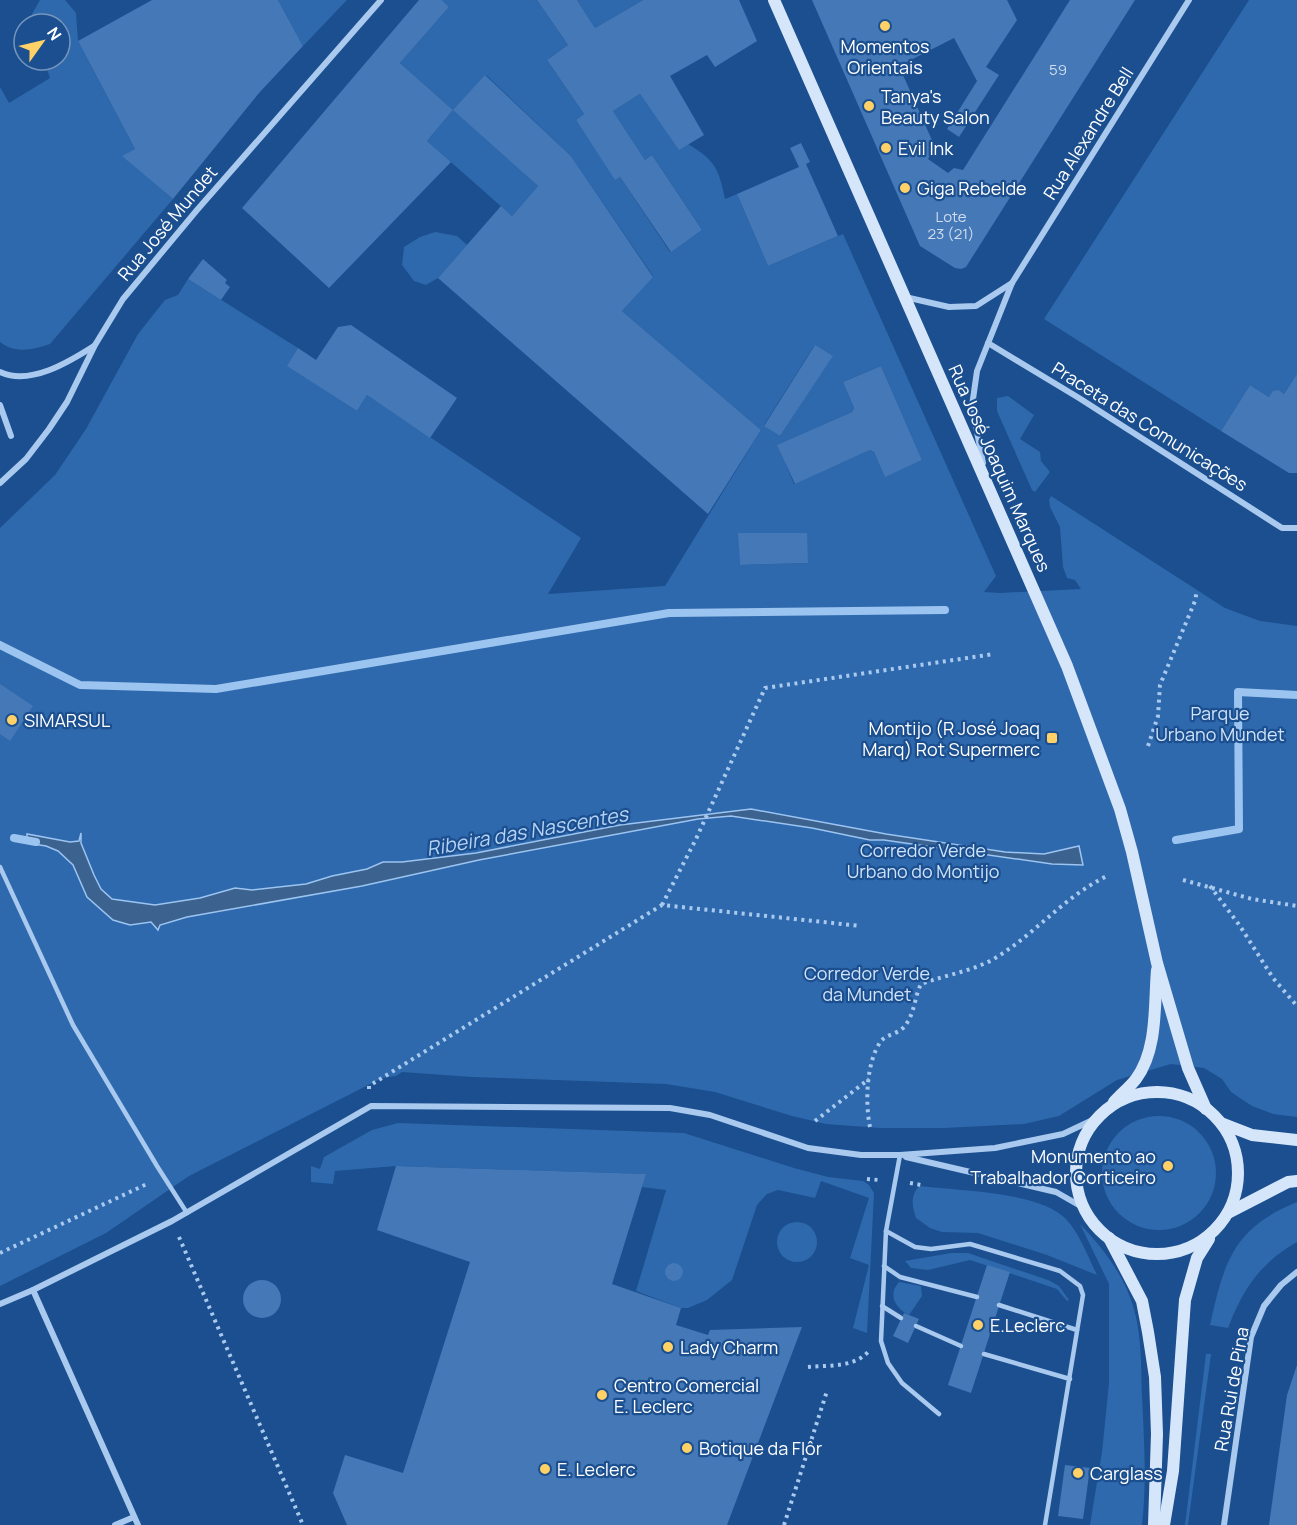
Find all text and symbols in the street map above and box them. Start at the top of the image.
north arrow [12,12,72,72]
marker: Momentos Orientais [878,19,892,33]
text: N [42,23,67,45]
place label: Momentos Orientais [841,34,929,79]
house number: 59 [1049,59,1067,80]
street label: Rua Alexandre Bell [1037,62,1139,204]
place label: Tanya's Beauty Salon [881,84,990,129]
marker: Tanya's Beauty Salon [862,99,876,113]
place label: Evil Ink [898,136,954,160]
marker: Evil Ink [879,141,893,155]
street label: Rua José Mundet [112,161,222,285]
place label: Giga Rebelde [917,176,1027,200]
marker: Giga Rebelde [898,181,912,195]
house number: Lote 23 (21) [927,206,975,244]
street label: Praceta das Comunicações [1048,356,1252,496]
street label: Rua José Joaquim Marques [943,361,1057,575]
park label: Parque Urbano Mundet [1155,701,1285,746]
place label: SIMARSUL [24,708,110,732]
marker: SIMARSUL [5,713,19,727]
place label: Montijo (R José Joaq Marq) Rot Supermerc [862,716,1040,761]
marker: Montijo (R José Joaq Marq) Rot Supermerc [1045,731,1059,745]
water label: Ribeira das Nascentes [424,800,631,862]
park label: Corredor Verde Urbano do Montijo [847,838,999,883]
park label: Corredor Verde da Mundet [804,961,930,1006]
place label: Monumento ao Trabalhador Corticeiro [970,1144,1156,1189]
marker: Monumento ao Trabalhador Corticeiro [1161,1159,1175,1173]
place label: E.Leclerc [990,1313,1065,1337]
marker: E.Leclerc [971,1318,985,1332]
street label: Rua Rui de Pina [1208,1325,1254,1453]
place label: Lady Charm [680,1335,778,1359]
marker: Lady Charm [661,1340,675,1354]
place label: Centro Comercial E. Leclerc [614,1373,759,1418]
marker: Centro Comercial E. Leclerc [595,1388,609,1402]
place label: Botique da Flôr [699,1436,823,1460]
marker: Botique da Flôr [680,1441,694,1455]
place label: E. Leclerc [557,1457,636,1481]
place label: Carglass [1090,1461,1163,1485]
marker: E. Leclerc [538,1462,552,1476]
marker: Carglass [1071,1466,1085,1480]

